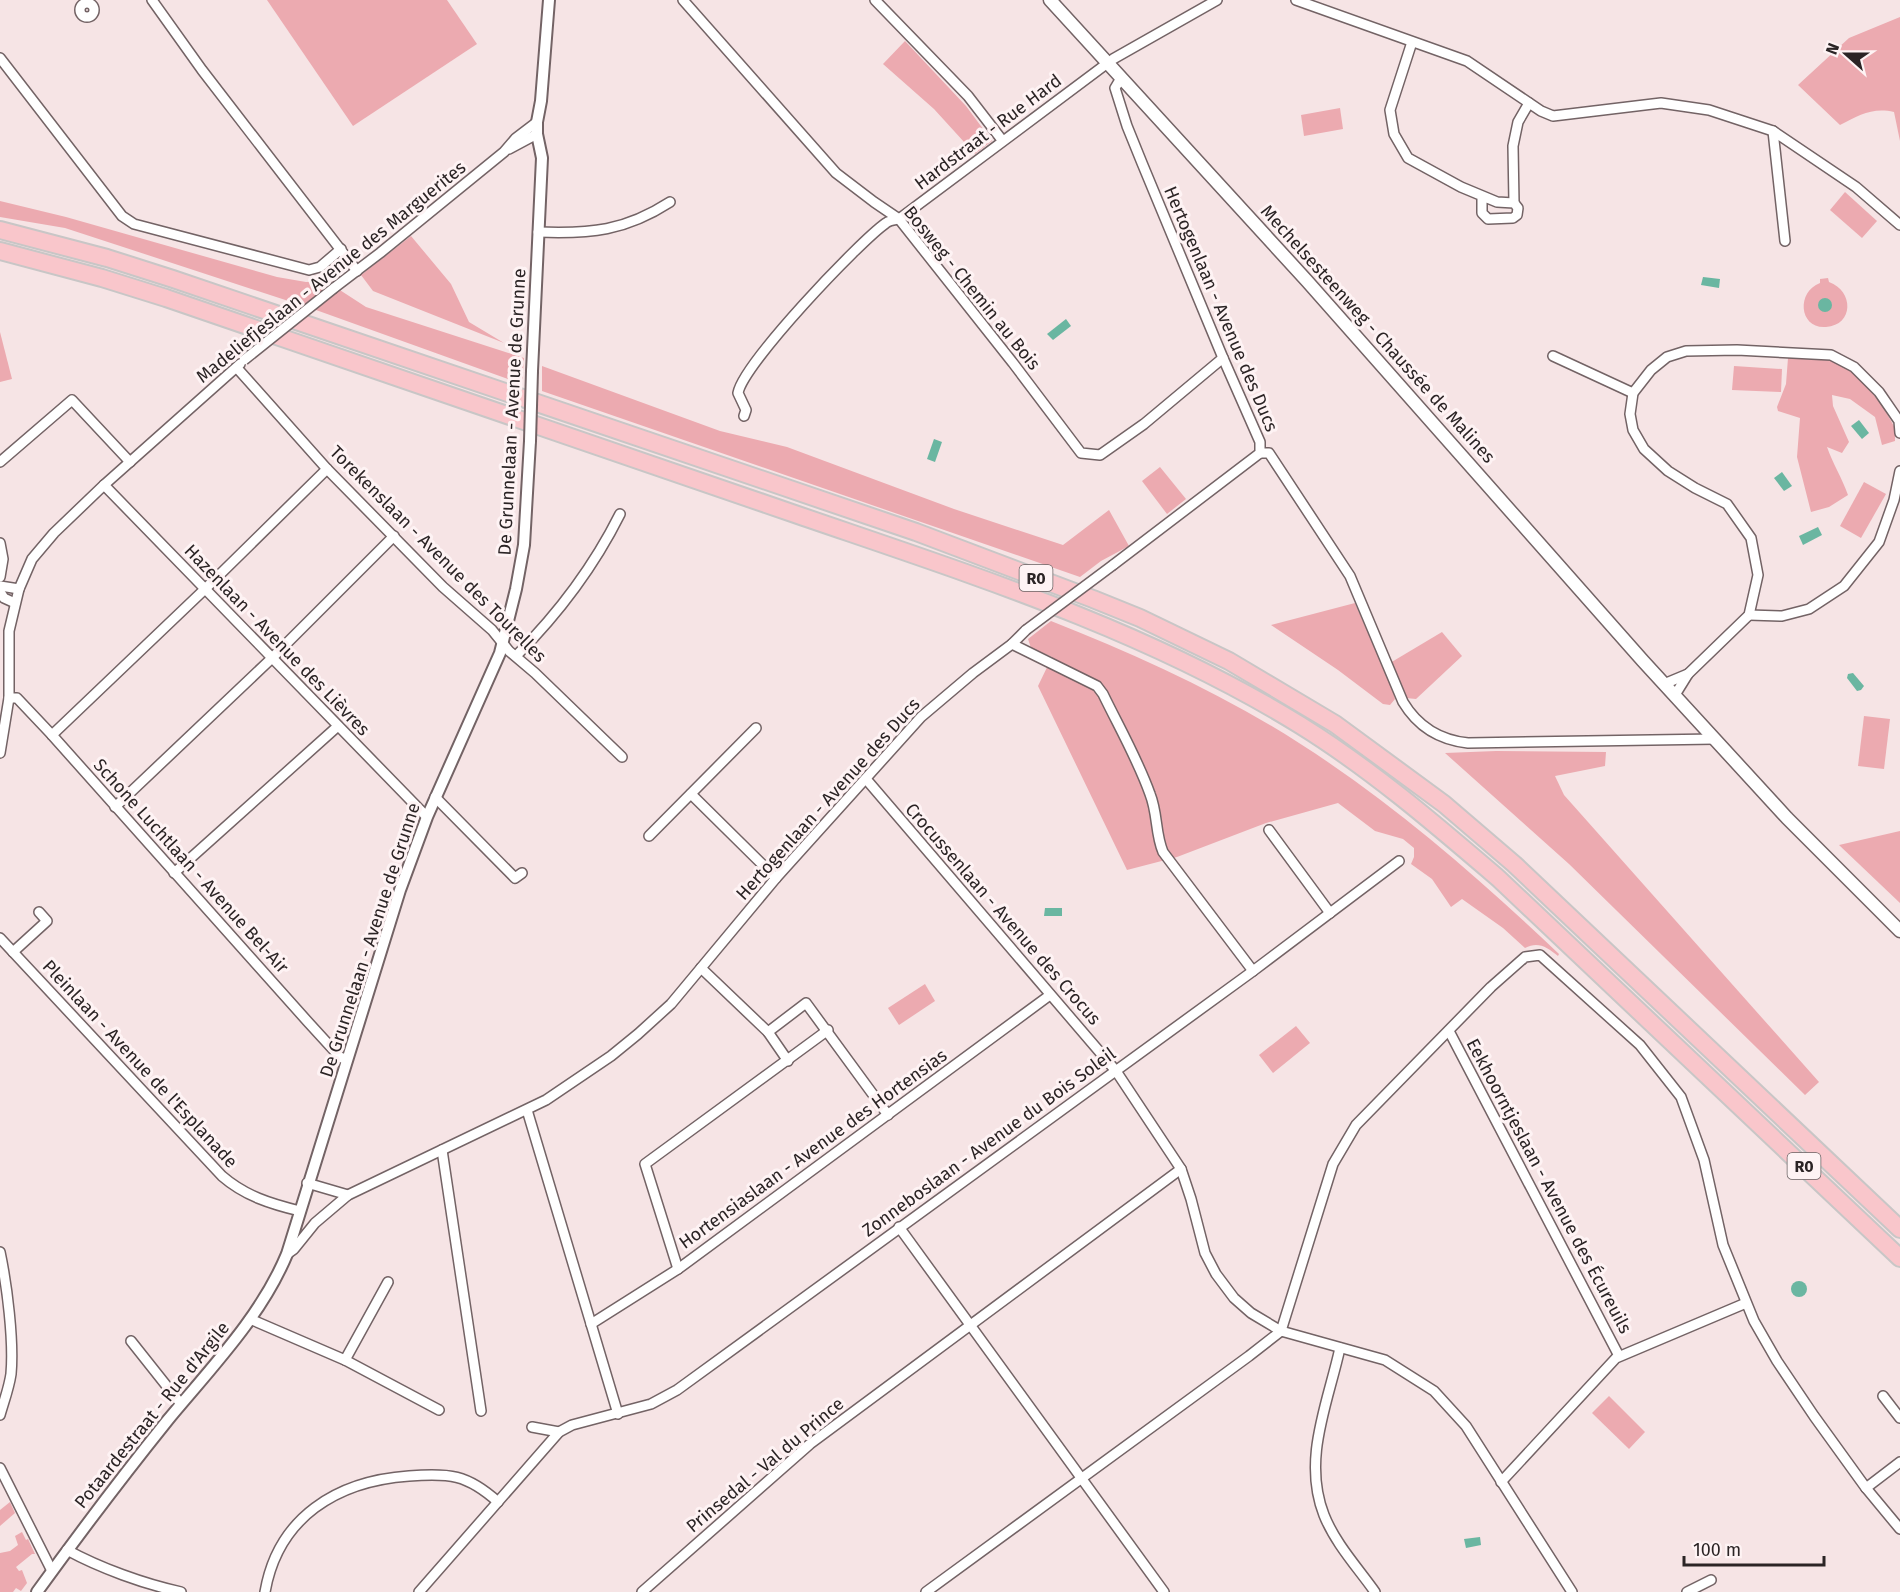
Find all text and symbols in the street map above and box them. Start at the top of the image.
north arrow [1816,24,1876,84]
text: N [1822,40,1843,57]
street label: Hardstraat - Rue Hard [910,70,1066,194]
street label: Madeliefjeslaan - Avenue des Marguerites [192,156,470,388]
street label: Hertogenlaan - Avenue des Ducs [1159,183,1283,435]
street label: Mechelsesteenweg - Chaussée de Malines [1256,200,1500,468]
street label: Bosweg - Chemin au Bois [899,202,1045,374]
street label: De Grunnelaan - Avenue de Grunne [493,268,531,556]
street label: Torekenslaan - Avenue des Tourelles [325,441,551,667]
street label: Hazenlaan - Avenue des Lièvres [180,540,374,740]
road number: R0 [1020,565,1052,591]
street label: Hertogenlaan - Avenue des Ducs [731,693,925,905]
street label: Schone Luchtlaan - Avenue Bel-Air [89,754,293,978]
street label: Crocussenlaan - Avenue des Crocus [901,799,1105,1029]
street label: De Grunnelaan - Avenue de Grunne [315,800,425,1080]
street label: Pleinlaan - Avenue de l'Esplanade [38,955,242,1173]
street label: Eekhoorntjeslaan - Avenue des Écureuils [1462,1034,1637,1337]
street label: Zonneboslaan - Avenue du Bois Soleil [858,1043,1120,1241]
street label: Hortensiaslaan - Avenue des Hortensias [675,1044,951,1254]
road number: R0 [1788,1153,1820,1179]
street label: Potaardestraat - Rue d'Argile [70,1317,234,1513]
street label: Prinsedal - Val du Prince [682,1393,848,1537]
scale bar [1684,1529,1824,1567]
text: 100 m [1693,1539,1741,1561]

